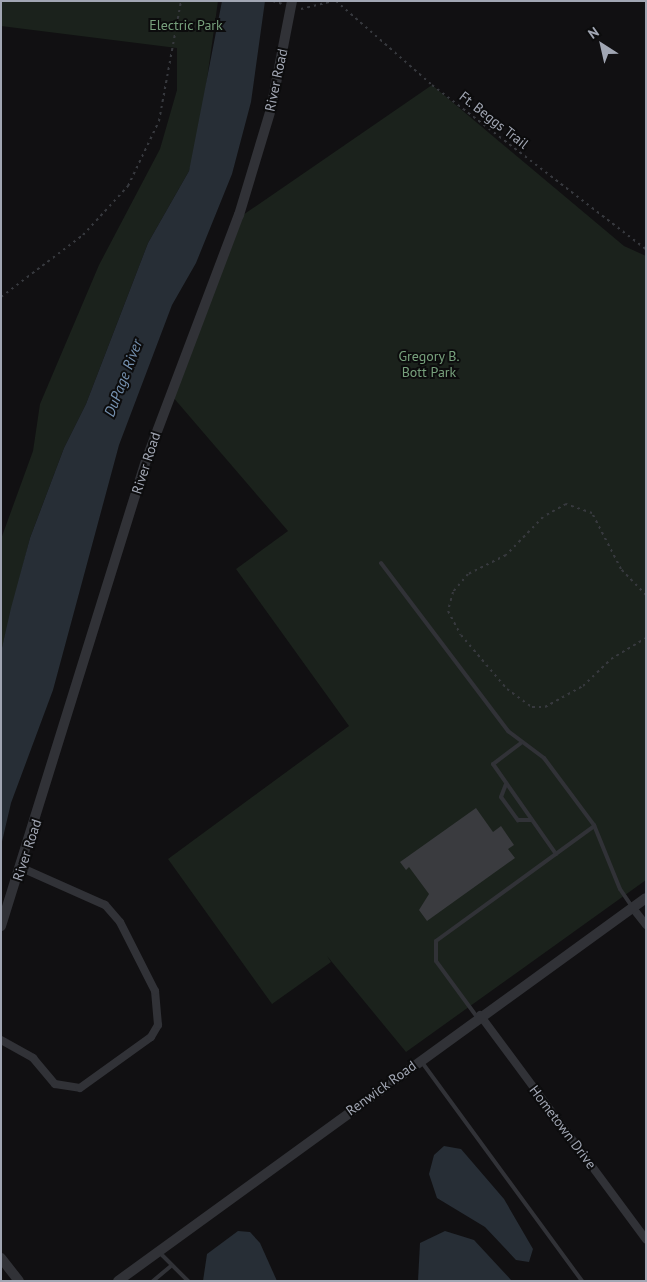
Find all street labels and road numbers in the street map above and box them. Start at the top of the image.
street label: River Road [261,47,291,113]
street label: Ft. Beggs Trail [456,87,532,153]
street label: River Road [128,430,164,496]
street label: River Road [9,817,45,883]
street label: Renwick Road [343,1057,419,1119]
street label: Hometown Drive [526,1082,600,1172]

